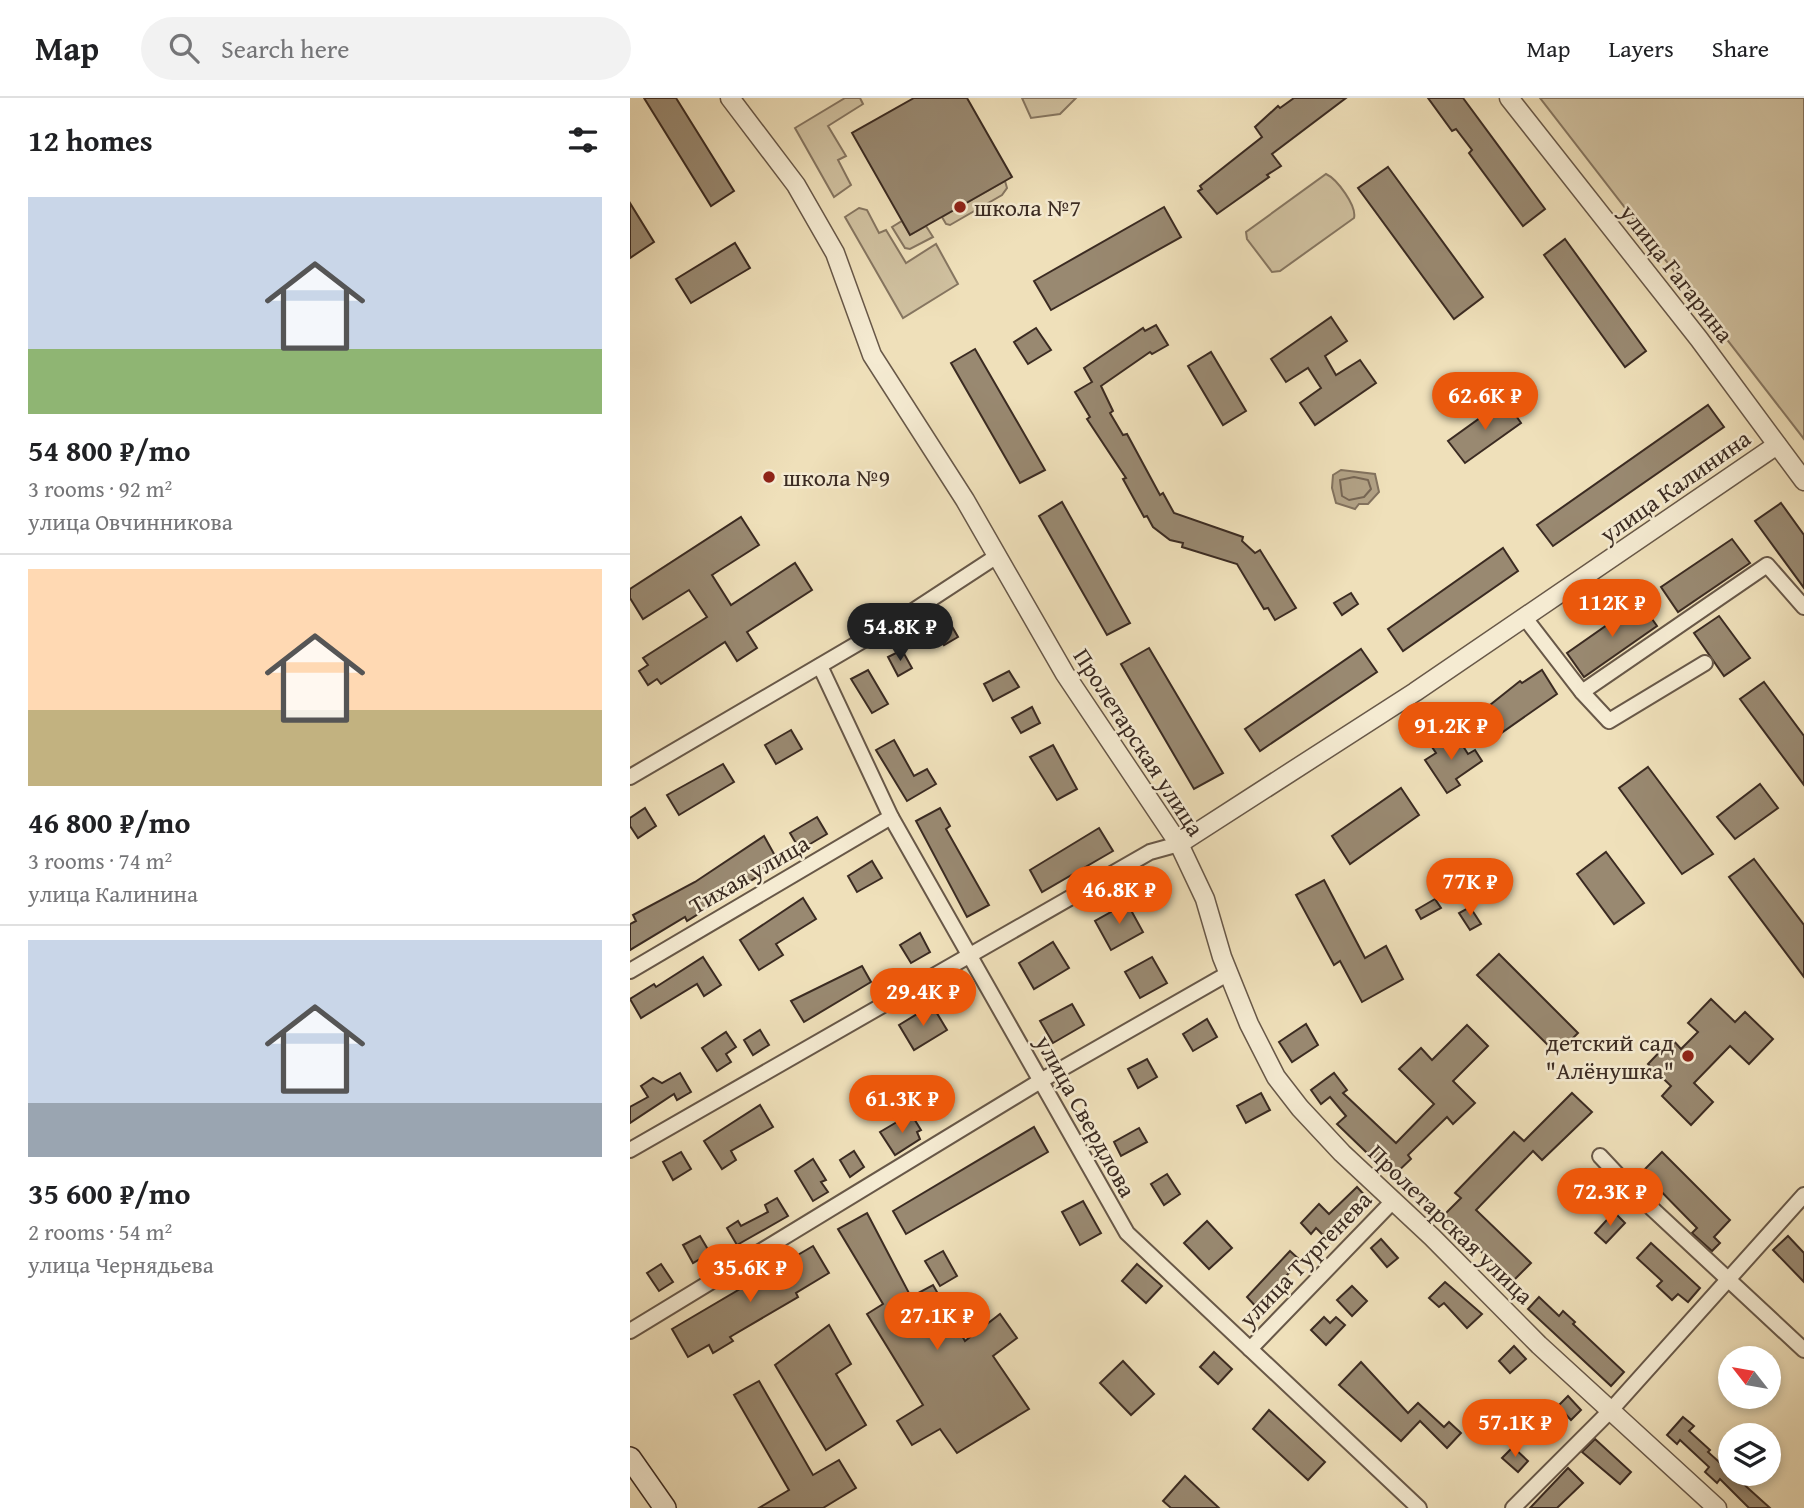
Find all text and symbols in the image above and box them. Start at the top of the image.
search box [141,17,631,80]
text: Map [35,24,99,72]
icon: search [165,29,203,67]
text: Search here [221,29,349,68]
text: Map [1527,31,1570,66]
text: Layers [1608,31,1674,66]
text: Share [1712,31,1769,66]
text: 12 homes [28,118,153,162]
icon: filters [564,121,602,159]
place label: школа №7 [974,190,1081,225]
street label: улица Гагарина [1611,196,1743,350]
marker: школа №7 [952,199,968,215]
icon: home [252,243,378,369]
pin: 62.6K ₽ [1420,372,1550,432]
text: 62.6K ₽ [1448,378,1522,411]
street label: улица Калинина [1592,421,1758,552]
text: 54 800 ₽/mo [28,428,191,472]
place label: школа №9 [783,460,890,495]
marker: школа №9 [761,469,777,485]
text: 3 rooms · 92 m² [28,472,172,505]
text: улица Овчинникова [28,505,233,538]
pin: 112K ₽ [1555,580,1669,639]
text: 112K ₽ [1578,585,1646,618]
pin: 54.8K ₽ [835,603,965,663]
text: 54.8K ₽ [863,609,937,642]
icon: home [252,615,378,741]
street label: Пролетарская улица [1065,641,1213,843]
pin: 91.2K ₽ [1386,702,1516,762]
text: 91.2K ₽ [1414,708,1488,741]
text: 46 800 ₽/mo [28,800,191,844]
street label: Тихая улица [682,825,816,923]
text: 3 rooms · 74 m² [28,844,172,877]
pin: 77K ₽ [1421,858,1519,918]
text: 77K ₽ [1442,864,1498,897]
pin: 46.8K ₽ [1054,866,1184,926]
text: 46.8K ₽ [1082,872,1156,905]
text: улица Калинина [28,877,198,910]
pin: 29.4K ₽ [858,968,988,1028]
text: 29.4K ₽ [886,974,960,1007]
icon: home [252,986,378,1112]
place label: детский сад "Алёнушка" [1546,1025,1674,1088]
street label: улица Свердлова [1026,1028,1145,1204]
marker: детский сад "Алёнушка" [1680,1048,1696,1064]
pin: 61.3K ₽ [837,1076,967,1135]
text: 61.3K ₽ [865,1081,939,1114]
street label: Пролетарская улица [1360,1136,1542,1313]
pin: 72.3K ₽ [1545,1168,1675,1228]
text: 35 600 ₽/mo [28,1171,191,1215]
text: 72.3K ₽ [1573,1174,1647,1207]
street label: улица Тургенева [1230,1182,1380,1336]
text: 2 rooms · 54 m² [28,1215,172,1248]
pin: 35.6K ₽ [685,1244,815,1304]
text: улица Чернядьева [28,1248,214,1281]
text: 35.6K ₽ [713,1250,787,1283]
pin: 27.1K ₽ [872,1292,1002,1352]
text: 27.1K ₽ [900,1298,974,1331]
north arrow [1718,1346,1782,1409]
map controls [1718,1346,1781,1486]
pin: 57.1K ₽ [1450,1400,1580,1459]
text: 57.1K ₽ [1478,1405,1552,1438]
button: layers [1718,1423,1781,1486]

